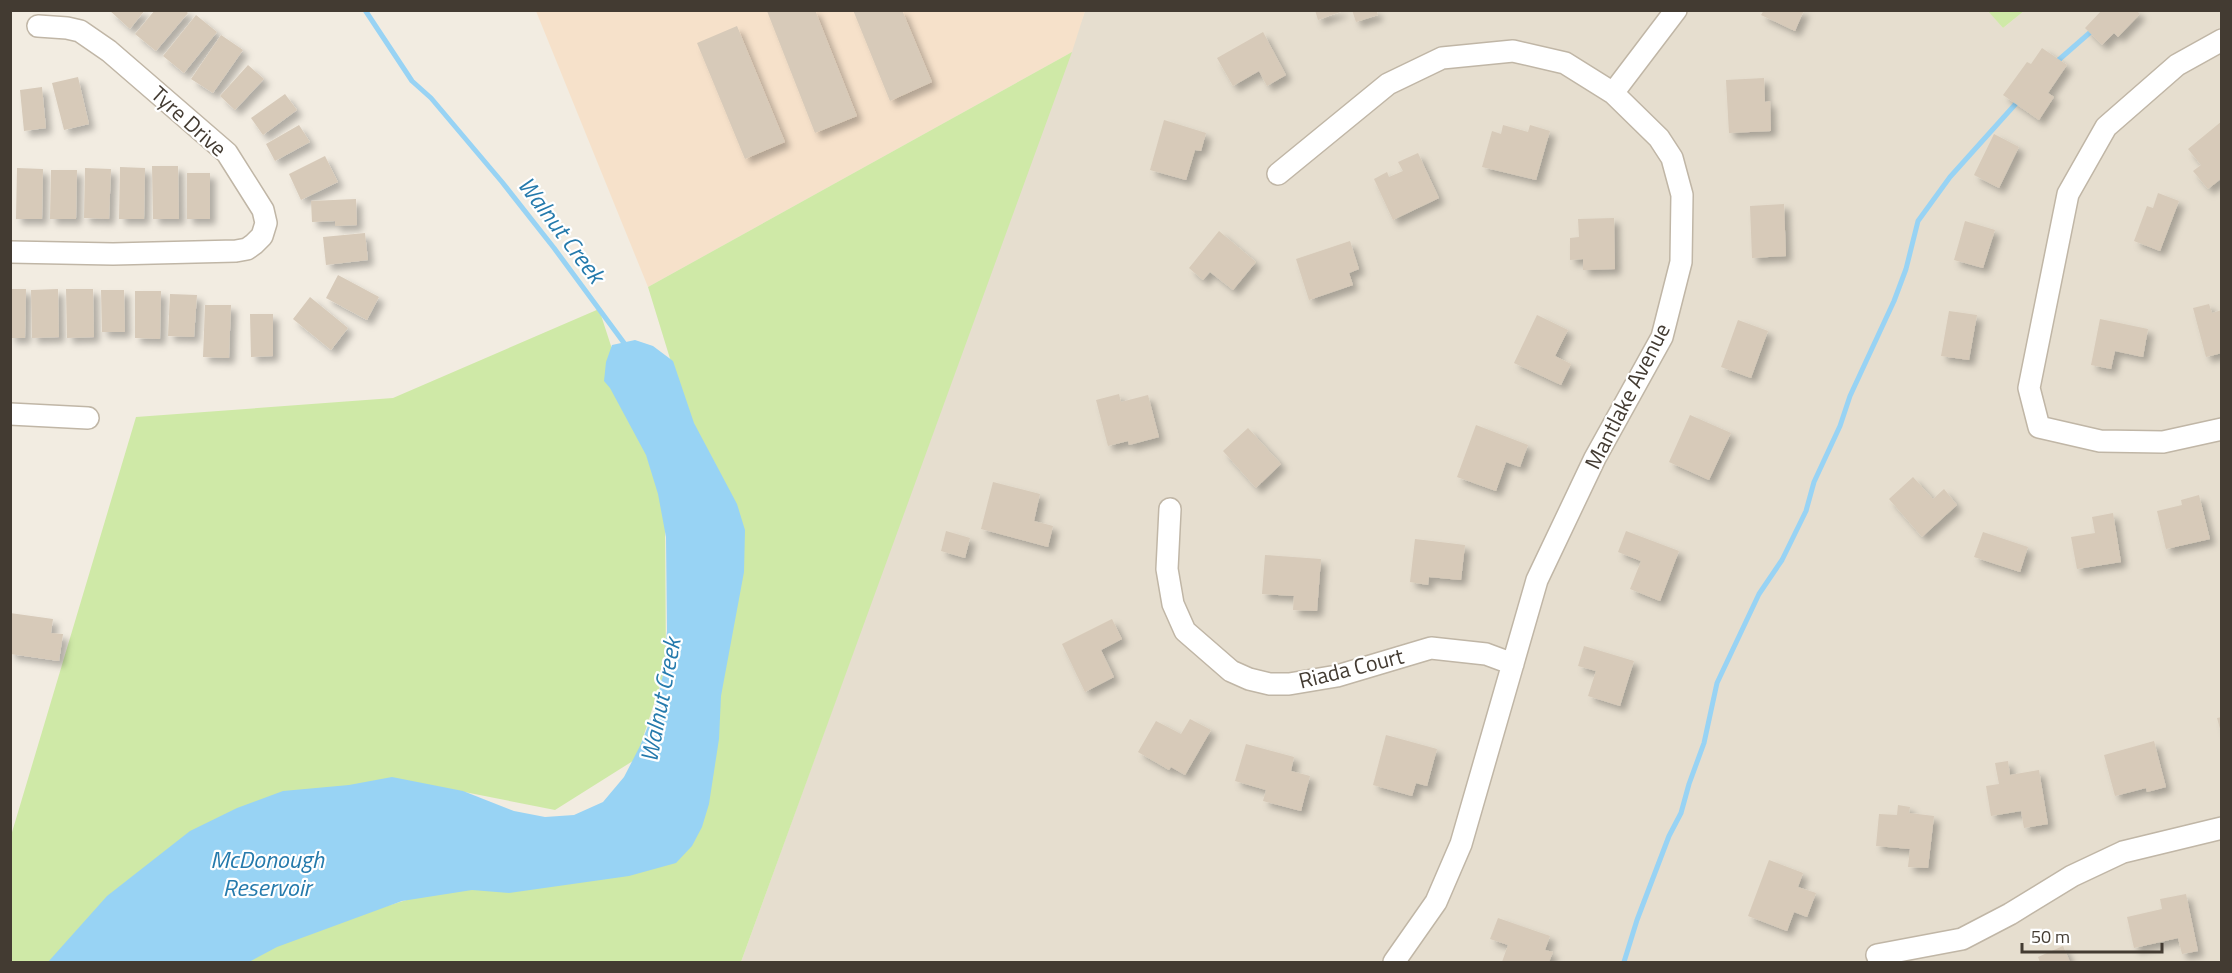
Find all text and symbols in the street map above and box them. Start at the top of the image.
street label: Tyre Drive [143,78,235,164]
water label: Walnut Creek [510,168,616,293]
street label: Mantlake Avenue [1576,317,1678,475]
water label: Walnut Creek [630,631,690,765]
street label: Riada Court [1295,638,1407,697]
water label: McDonough Reservoir [210,841,325,905]
scale bar [2022,916,2162,954]
text: 50 m [2031,923,2070,950]

